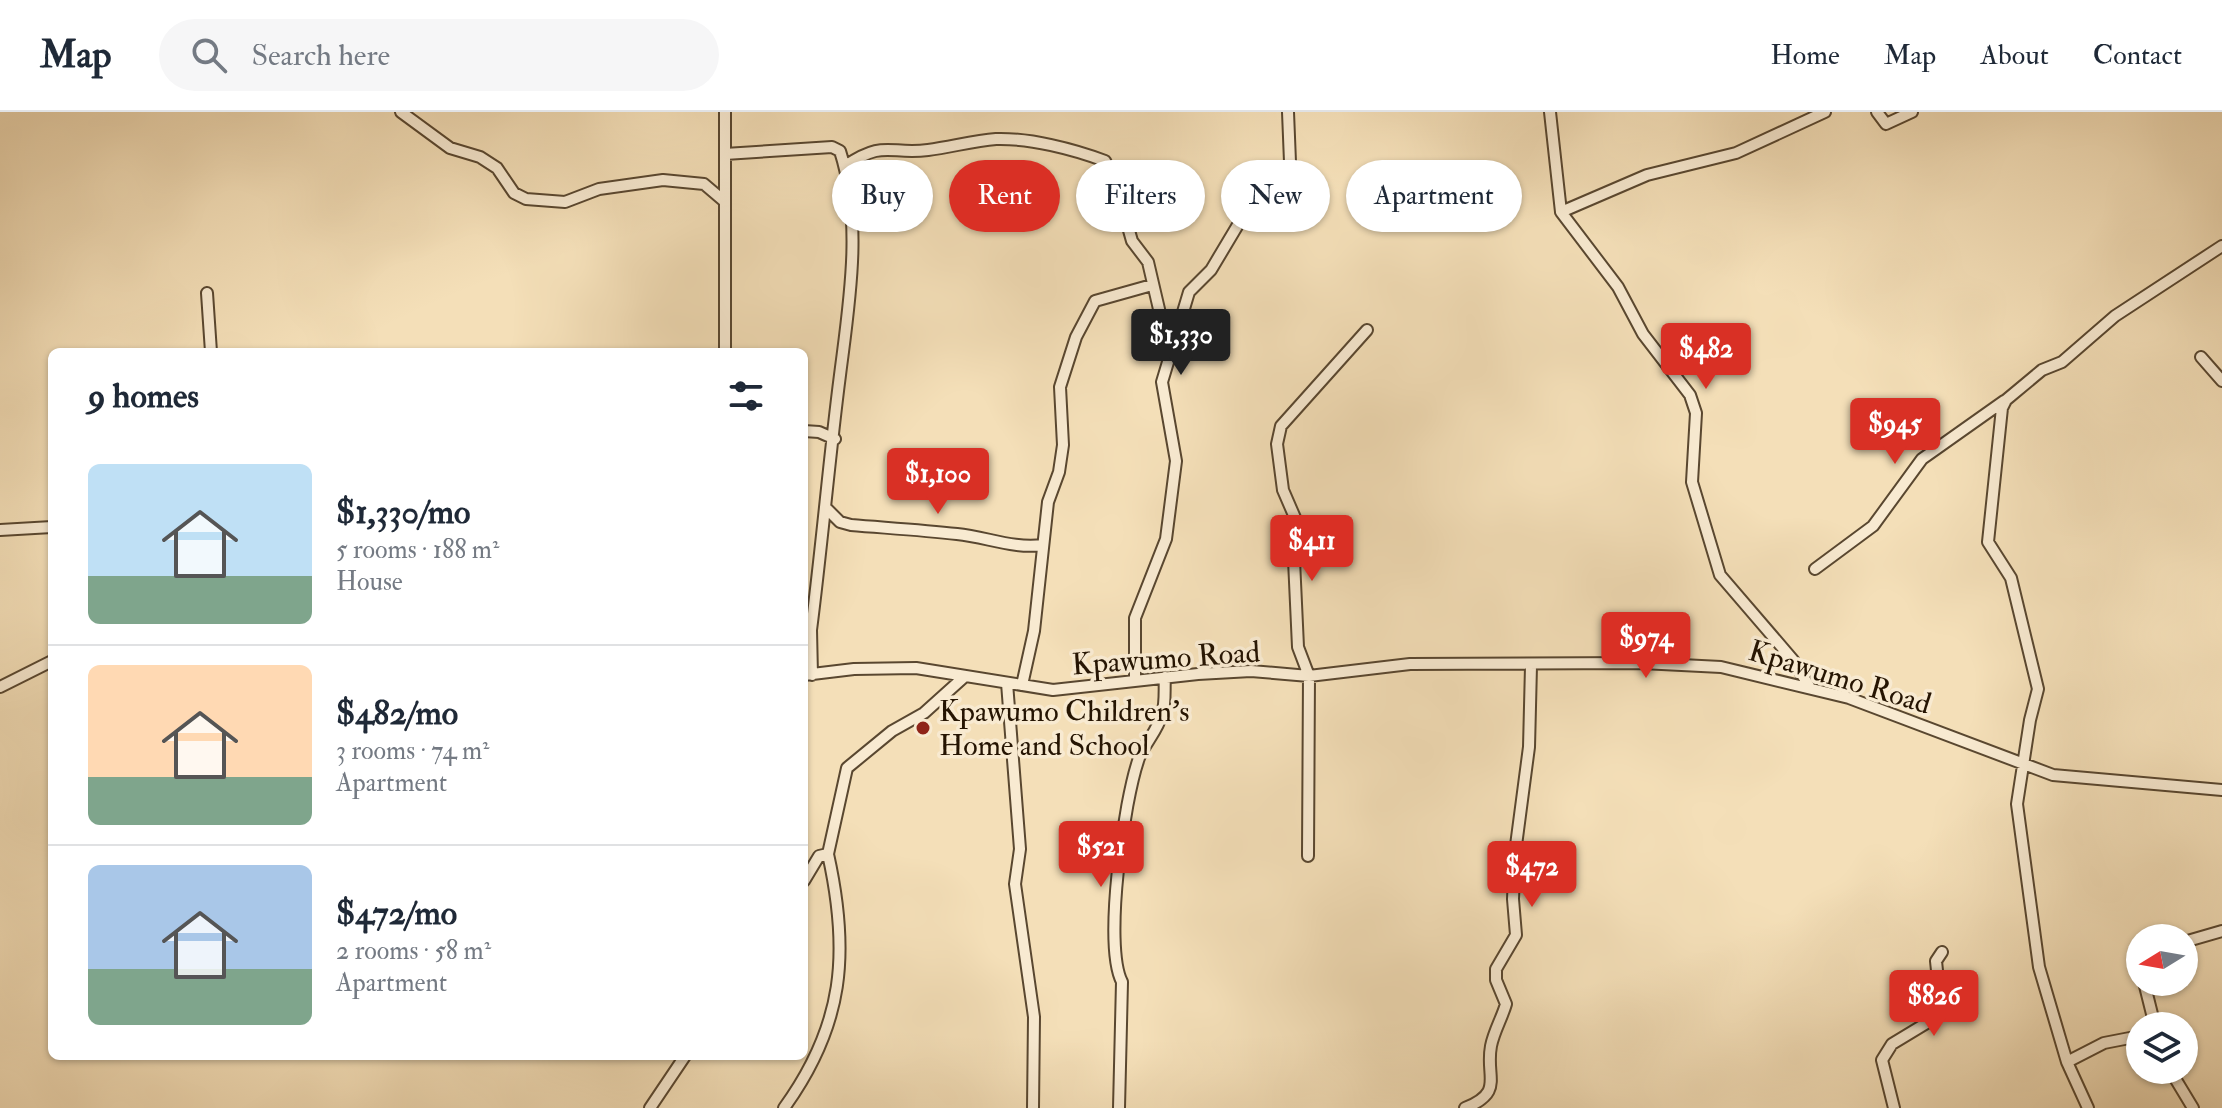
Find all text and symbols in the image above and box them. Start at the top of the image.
search box [159,19,719,91]
text: Map [40,31,111,79]
icon: search [187,33,231,77]
text: Search here [251,37,390,74]
text: Home [1770,38,1840,73]
text: Map [1884,38,1936,73]
text: About [1980,38,2049,73]
text: Contact [2093,38,2182,73]
chip: Buy [832,160,933,232]
chip: Rent [949,160,1060,232]
chip: Filters [1076,160,1205,232]
chip: New [1221,160,1330,232]
chip: Apartment [1346,160,1522,232]
pin: $1,330 [1116,309,1246,377]
text: $1,330 [1149,319,1213,351]
pin: $482 [1659,323,1753,391]
text: $482 [1679,333,1733,365]
icon: filters [724,374,768,418]
text: 9 homes [88,375,199,418]
pin: $945 [1848,398,1942,466]
text: $945 [1868,408,1922,440]
pin: $1,100 [873,448,1003,516]
text: $1,100 [905,458,971,490]
text: $1,330/mo [336,491,470,534]
icon: home [152,496,248,592]
pin: $411 [1265,515,1359,583]
text: $411 [1288,525,1336,557]
text: 5 rooms · 188 m² [336,534,499,566]
text: House [336,566,403,598]
pin: $974 [1599,612,1693,680]
text: $974 [1619,622,1673,654]
street label: Kpawumo Road [1744,632,1936,723]
street label: Kpawumo Road [1071,633,1262,684]
text: $482/mo [336,692,458,735]
place label: Kpawumo Children’s Home and School [939,693,1190,764]
icon: home [152,697,248,793]
marker: Kpawumo Children’s Home and School [914,719,932,737]
text: 3 rooms · 74 m² [336,735,489,767]
text: Apartment [336,767,447,799]
pin: $521 [1054,821,1148,889]
text: $521 [1077,831,1125,863]
pin: $472 [1485,841,1579,909]
text: $472 [1505,851,1559,883]
text: $472/mo [336,892,457,935]
icon: home [152,897,248,993]
north arrow [2126,924,2198,996]
map controls [2126,924,2198,1084]
text: 2 rooms · 58 m² [336,935,491,967]
text: Apartment [336,967,447,999]
pin: $826 [1887,970,1981,1038]
text: $826 [1907,980,1961,1012]
button: layers [2126,1012,2198,1084]

